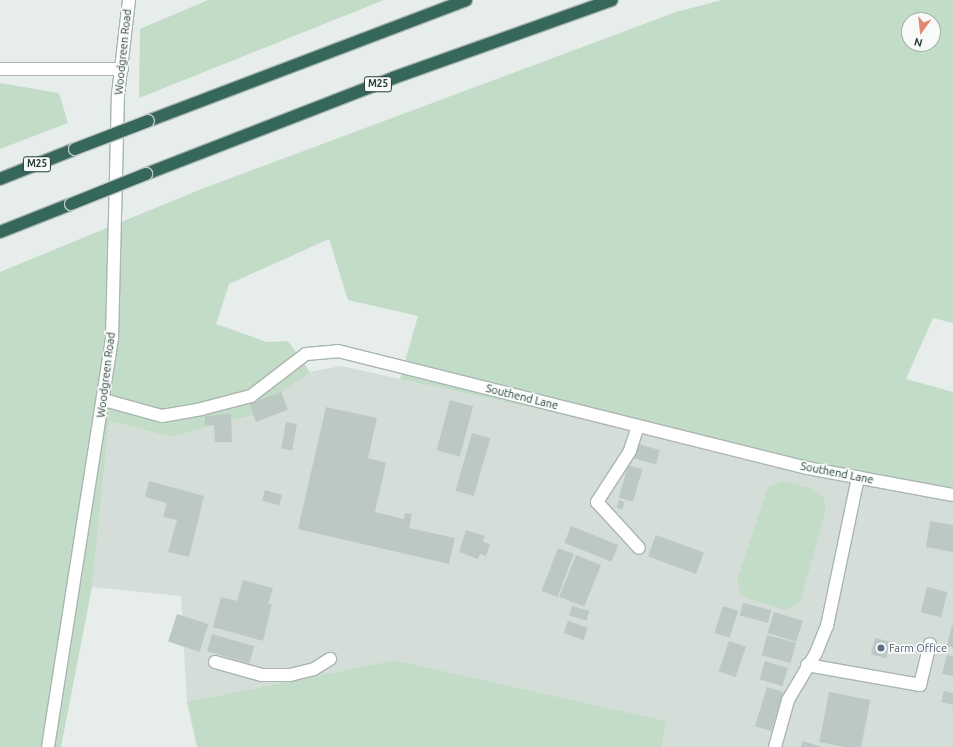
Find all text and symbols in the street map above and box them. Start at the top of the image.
street label: Woodgreen Road [112,8,134,96]
north arrow [901,12,941,52]
text: N [913,36,924,49]
road number: M25 [363,76,393,92]
road number: M25 [22,156,52,172]
street label: Woodgreen Road [94,331,118,419]
street label: Southend Lane [484,382,560,412]
street label: Southend Lane [799,459,875,487]
place label: Farm Office [889,641,947,655]
marker: Farm Office [876,643,886,653]

